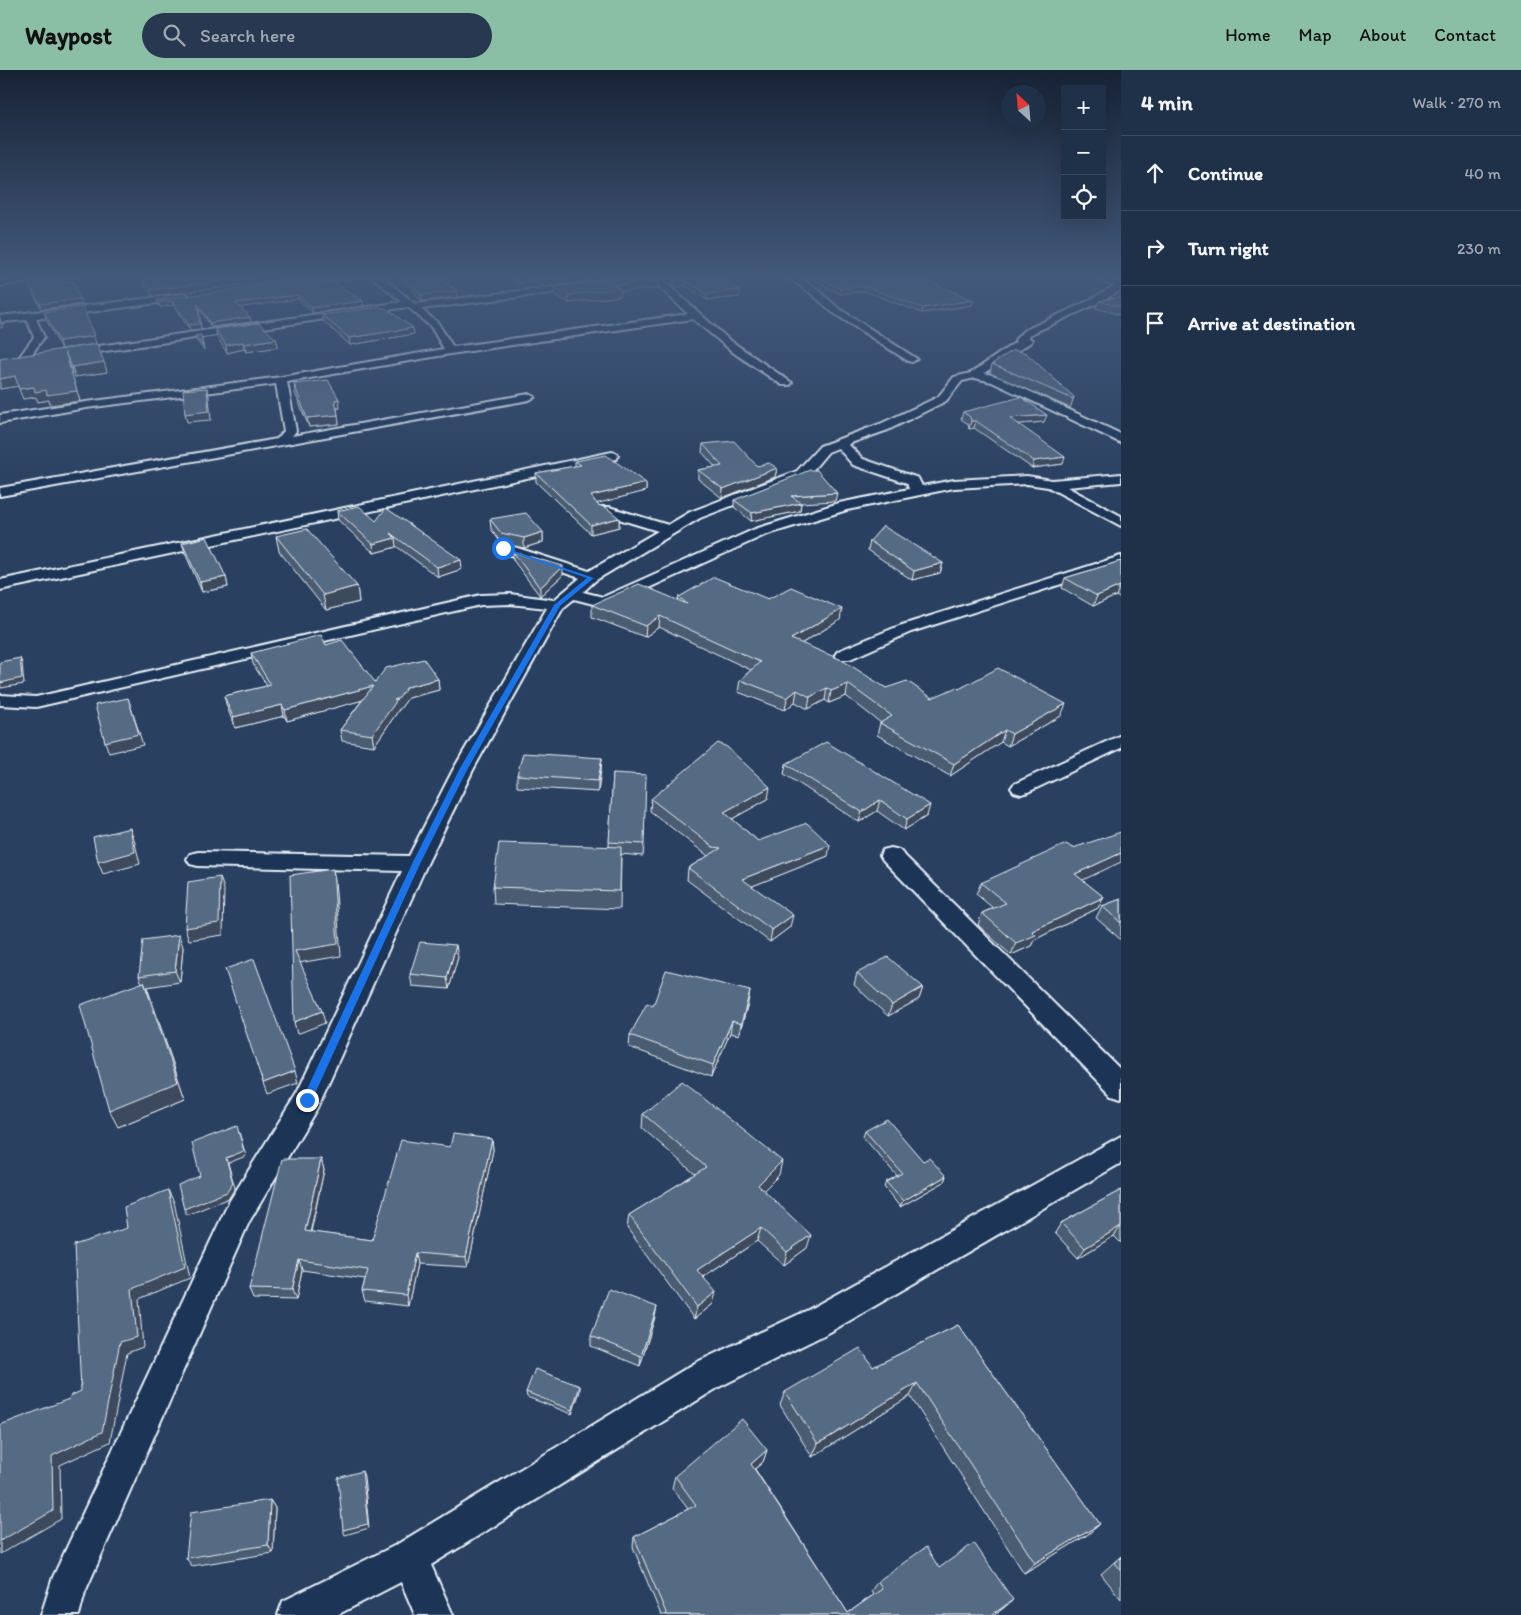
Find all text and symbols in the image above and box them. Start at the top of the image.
search box [142,13,492,58]
text: Waypost [25,21,112,50]
icon: search [160,21,188,49]
text: Search here [200,24,295,47]
text: Home [1225,24,1271,46]
text: Map [1299,24,1332,46]
text: About [1360,24,1406,46]
text: Contact [1434,24,1496,46]
north arrow [1001,85,1046,130]
map controls [1061,85,1106,220]
button: + [1061,85,1106,130]
text: 4 min [1141,90,1193,115]
text: Walk · 270 m [1413,93,1501,112]
button: − [1061,130,1106,175]
icon: ahead [1141,159,1169,187]
text: Continue [1188,162,1263,185]
text: 40 m [1464,164,1501,183]
button: locate [1061,175,1106,220]
icon: right [1141,234,1169,262]
text: Turn right [1188,237,1269,260]
text: 230 m [1457,239,1501,258]
icon: arrive [1141,309,1169,337]
text: Arrive at destination [1188,312,1355,335]
route start [492,537,515,560]
route end [296,1089,319,1112]

